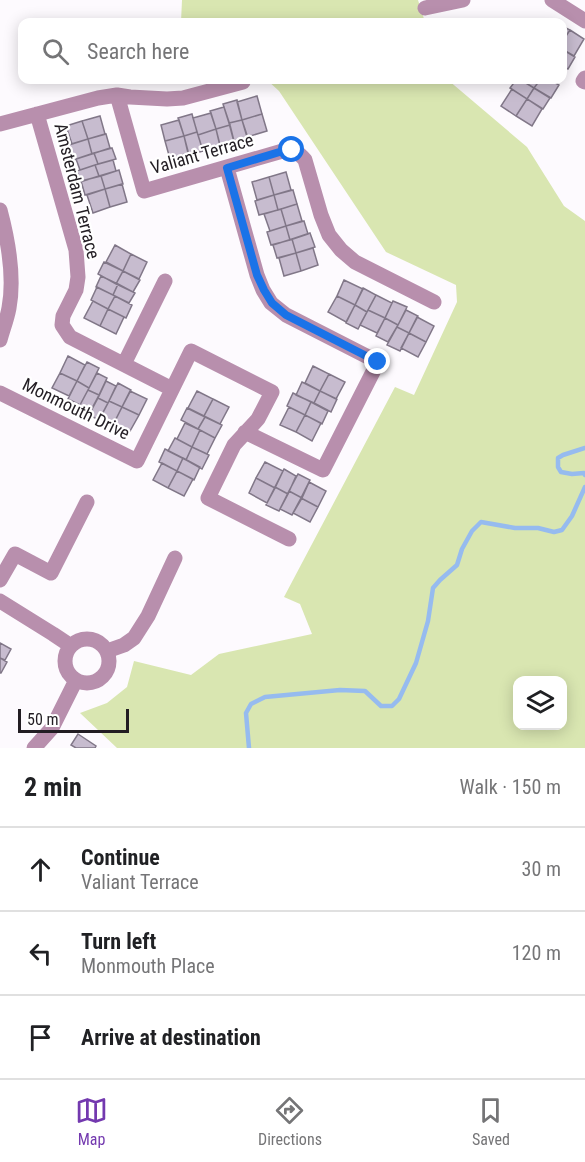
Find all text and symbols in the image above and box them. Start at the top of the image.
search box [18,18,567,84]
icon: search [39,35,72,68]
text: Search here [87,39,189,64]
street label: Amsterdam Terrace [50,121,104,261]
street label: Valiant Terrace [148,129,256,178]
route start [278,136,304,162]
route end [364,348,390,374]
street label: Monmouth Drive [19,374,133,444]
map controls [513,676,567,730]
button: layers [513,676,567,730]
scale bar [18,706,129,734]
text: 50 m [27,710,59,729]
text: 2 min [24,772,82,802]
text: Walk · 150 m [460,775,561,799]
text: Continue [81,845,160,870]
icon: ahead [24,853,57,886]
text: 30 m [522,857,561,881]
text: Valiant Terrace [81,870,199,894]
text: Turn left [81,929,156,954]
icon: left [24,937,57,970]
text: 120 m [512,941,561,965]
text: Monmouth Place [81,954,215,978]
icon: arrive [24,1021,57,1054]
text: Arrive at destination [81,1025,261,1050]
tab: Map [75,1094,108,1149]
tab: Directions [258,1094,322,1149]
tab: Saved [472,1094,510,1149]

